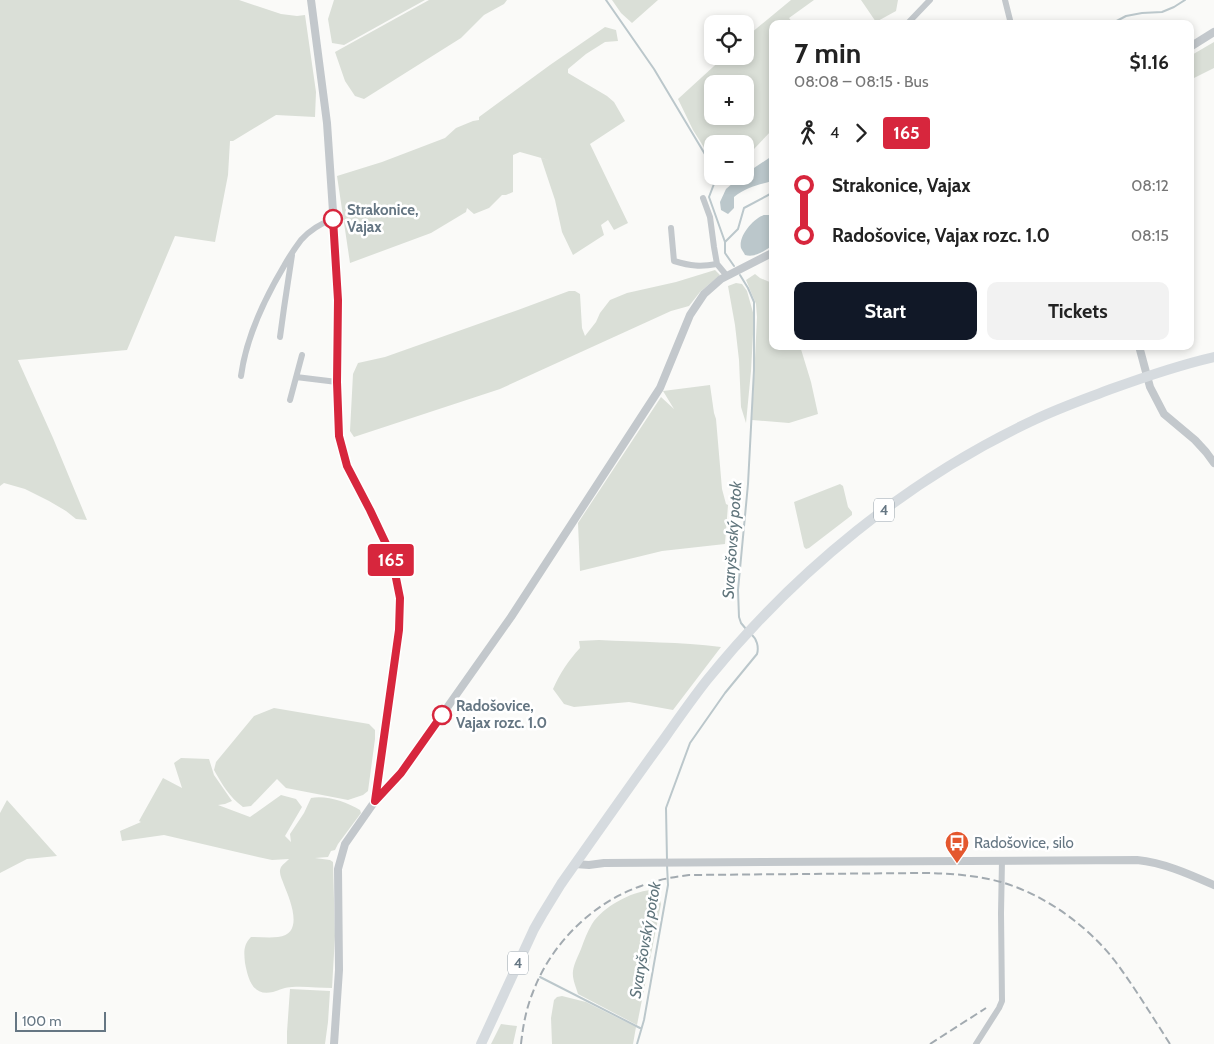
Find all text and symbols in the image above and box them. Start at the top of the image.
map controls [704,15,754,185]
button: locate [704,15,754,65]
text: 7 min [794,36,861,70]
text: $1.16 [1129,51,1169,74]
text: 08:08 – 08:15 · Bus [794,72,929,91]
button: + [704,75,754,125]
icon: walk [794,119,822,147]
icon: forward [847,119,875,147]
text: 165 [893,122,920,144]
text: 4 [830,123,839,142]
button: − [704,135,754,185]
text: Strakonice, Vajax [832,174,971,197]
text: 08:12 [1131,176,1169,195]
place label: Strakonice, Vajax [347,201,418,236]
marker: Strakonice, Vajax [323,209,343,229]
text: Radošovice, Vajax rozc. 1.0 [832,224,1050,247]
text: 08:15 [1131,226,1169,245]
button: Start [794,282,977,340]
button: Tickets [987,282,1169,340]
water label: Svaryšovský potok [718,480,746,599]
road number: 4 [874,498,894,522]
line badge: 165 [362,544,420,576]
text: 165 [378,549,404,571]
place label: Radošovice, Vajax rozc. 1.0 [456,697,547,732]
marker: Radošovice, Vajax rozc. 1.0 [432,705,452,725]
bus stop icon: Radošovice, silo [944,830,970,864]
place label: Radošovice, silo [974,834,1074,852]
water label: Svaryšovský potok [625,879,665,1000]
road number: 4 [508,951,528,974]
scale bar [15,1009,106,1032]
text: 100 m [22,1012,62,1030]

